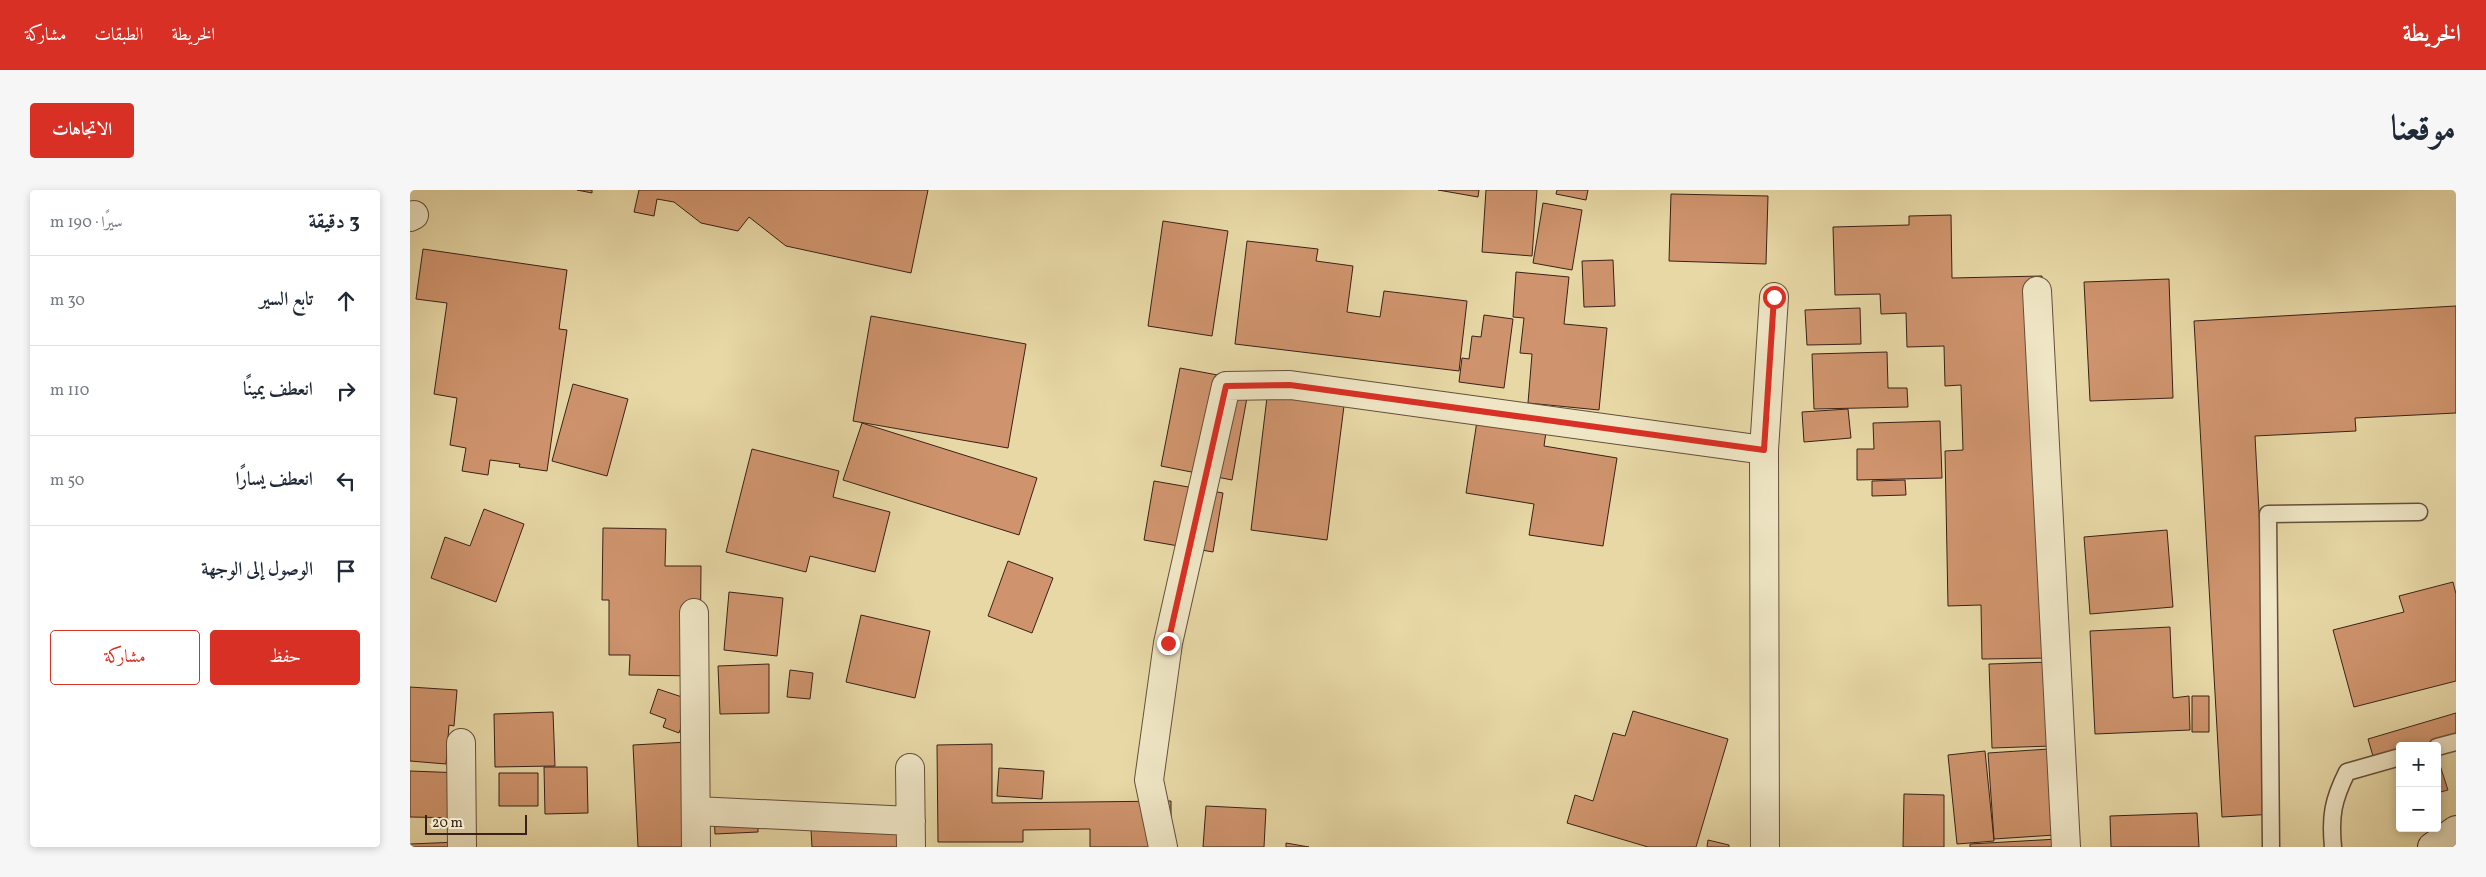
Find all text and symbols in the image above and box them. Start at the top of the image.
text: الخريطة [2403,18,2461,52]
text: مشاركة [25,23,66,48]
text: الطبقات [94,23,143,48]
text: الخريطة [171,23,215,48]
button: الاتجاهات [30,103,134,158]
text: موقعنا [2391,106,2456,154]
text: 3 دقيقة [308,208,360,237]
text: سيرًا · 190 m [50,212,123,234]
route start [1763,286,1786,309]
text: تابع السير [260,287,313,313]
icon: ahead [332,287,360,315]
text: 30 m [50,290,85,312]
text: انعطف يمينًا [243,377,313,403]
icon: right [332,377,360,405]
text: 110 m [50,380,89,402]
text: انعطف يسارًا [235,467,313,493]
icon: left [332,467,360,495]
text: 50 m [50,470,84,492]
text: الوصول إلى الوجهة [201,557,313,583]
icon: arrive [332,557,360,585]
button: مشاركة [50,630,200,685]
button: حفظ [210,630,360,685]
route end [1157,632,1180,655]
map controls [2396,742,2441,832]
button: + [2396,742,2441,787]
button: − [2396,787,2441,832]
scale bar [425,812,528,835]
text: 20 m [432,814,463,833]

